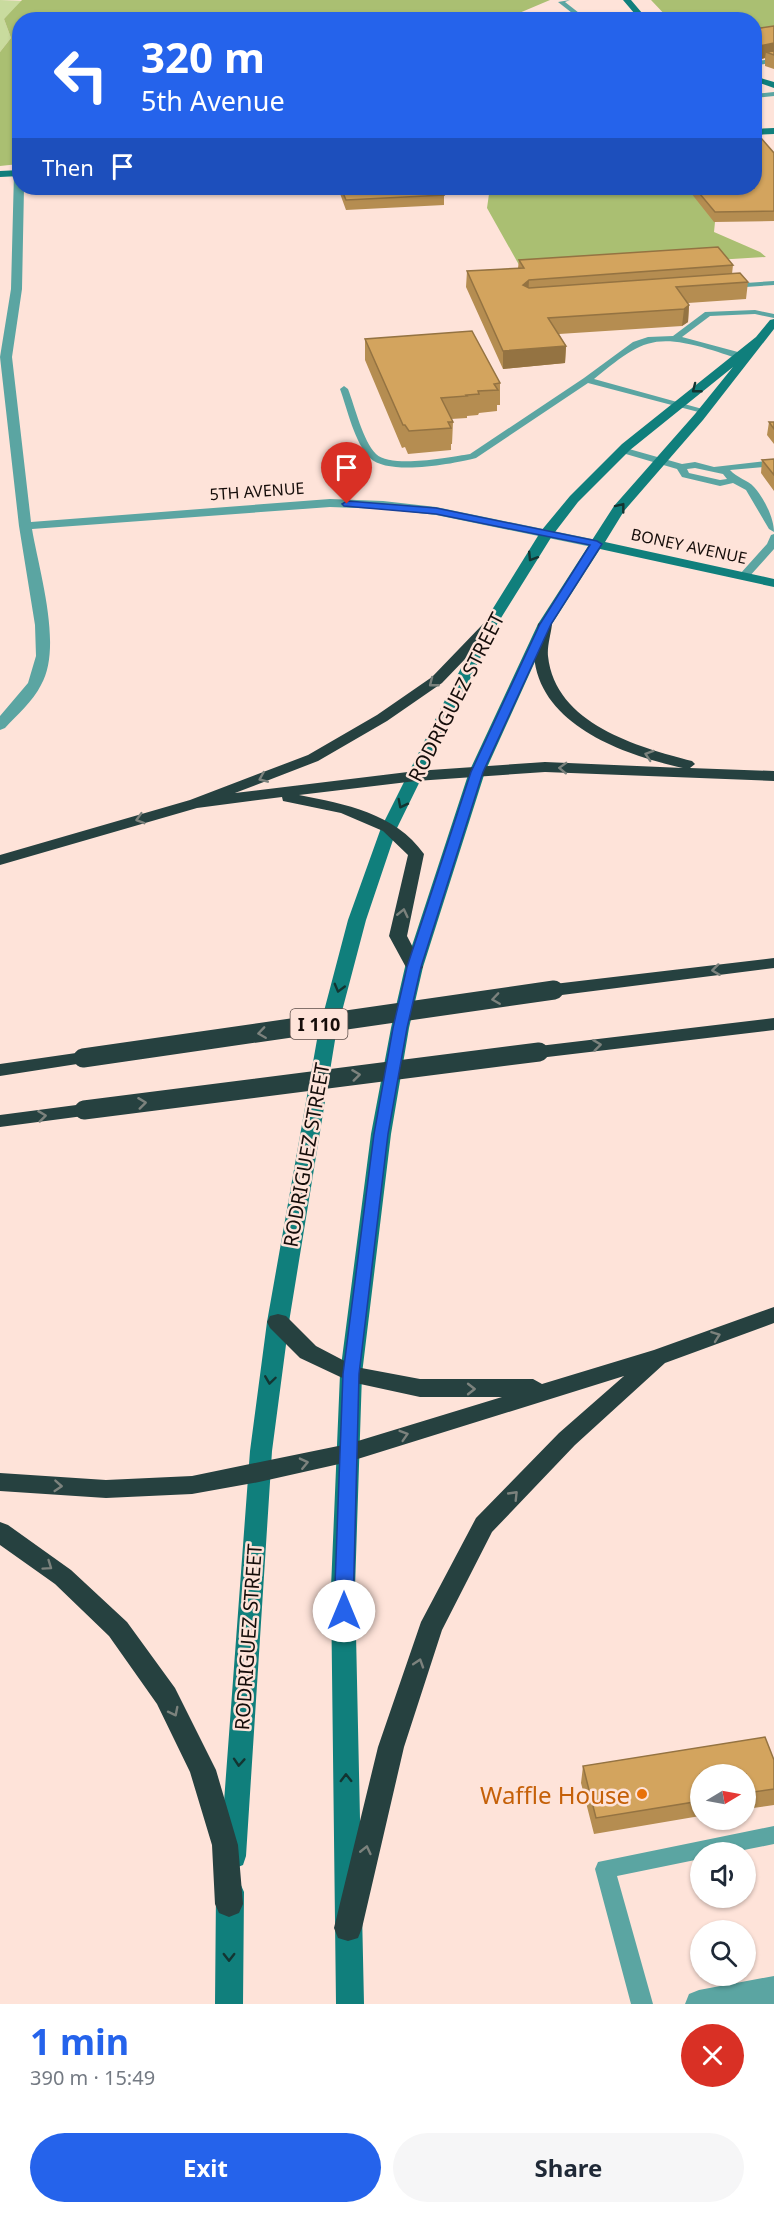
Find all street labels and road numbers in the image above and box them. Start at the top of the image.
street label: 5TH AVENUE [209,477,305,505]
street label: BONEY AVENUE [629,523,749,569]
street label: RODRIGUEZ STREET [402,608,510,786]
road number: I 110 [290,1009,348,1039]
street label: RODRIGUEZ STREET [276,1061,336,1249]
street label: RODRIGUEZ STREET [228,1543,268,1731]

